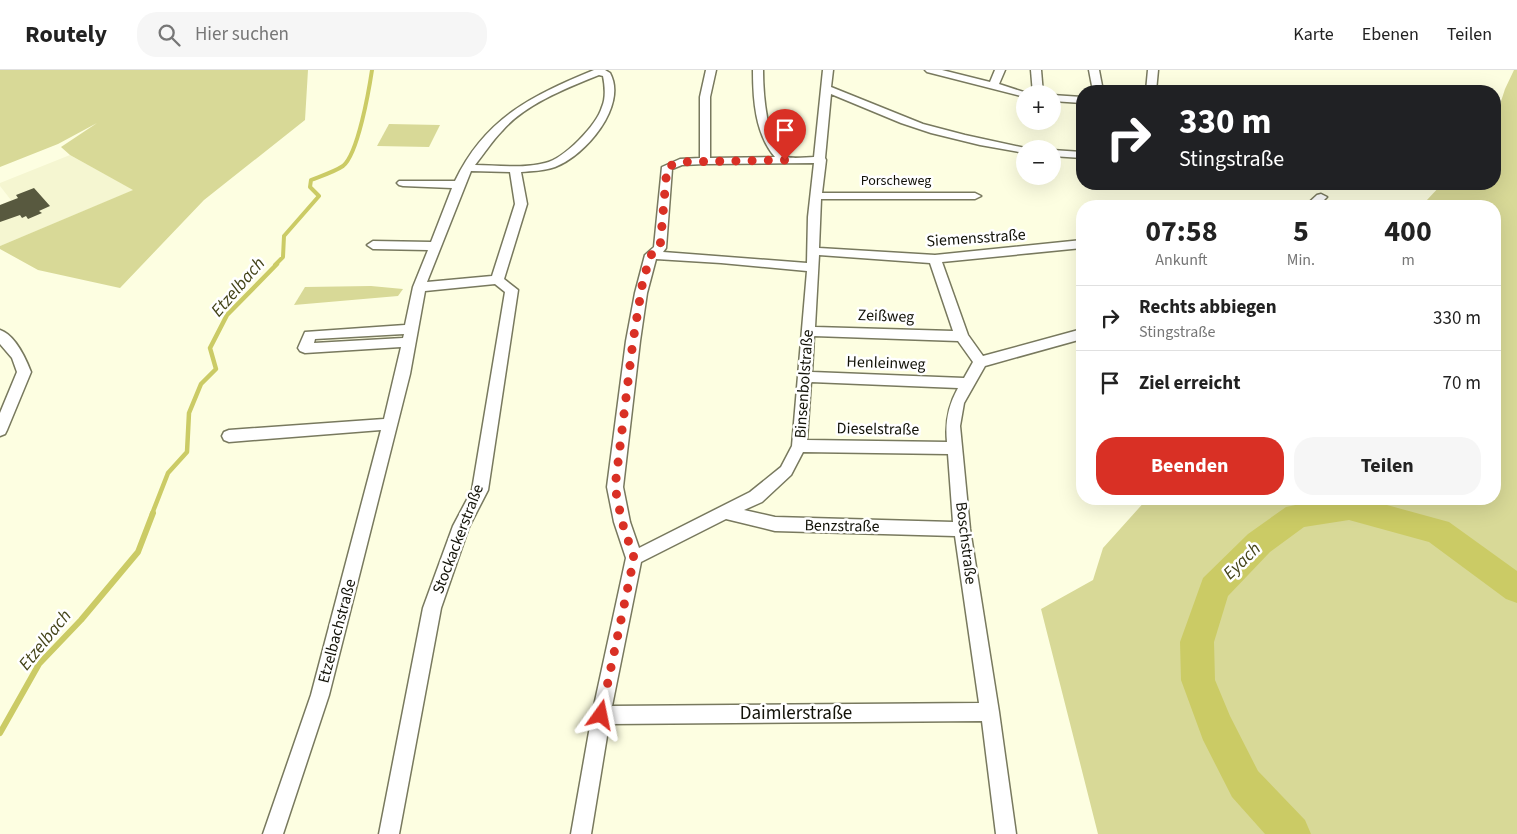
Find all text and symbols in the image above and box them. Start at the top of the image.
search box [137,12,487,57]
text: Routely [25,17,107,52]
icon: search [155,21,183,49]
text: Hier suchen [195,21,289,48]
text: Karte [1293,22,1334,47]
text: Ebenen [1362,22,1419,47]
text: Teilen [1447,22,1492,47]
map controls [1016,85,1061,185]
button: + [1016,85,1061,130]
text: 330 m [1179,97,1271,147]
icon: right [1096,105,1161,170]
pin [764,109,806,160]
icon: arrive [771,116,799,144]
button: − [1016,140,1061,185]
text: Stingstraße [1179,143,1284,175]
street label: Porscheweg [861,171,931,191]
text: 07:58 [1145,210,1218,253]
text: 5 [1293,210,1309,253]
text: 400 [1384,210,1432,253]
street label: Siemensstraße [926,224,1026,252]
text: Ankunft [1155,249,1207,271]
text: Min. [1287,249,1315,271]
text: m [1401,249,1415,271]
water label: Etzelbach [205,252,271,322]
text: Rechts abbiegen [1139,294,1277,321]
street label: Zeißweg [857,304,915,328]
icon: right [1096,304,1124,332]
text: 330 m [1433,305,1481,332]
text: Stingstraße [1139,321,1216,343]
street label: Binsenbolstraße [789,329,819,439]
street label: Henleinweg [846,351,926,375]
icon: arrive [1096,369,1124,397]
text: Ziel erreicht [1139,370,1240,397]
text: 70 m [1443,370,1481,397]
street label: Dieselstraße [837,417,920,441]
button: Beenden [1096,437,1284,495]
button: Teilen [1294,437,1481,495]
street label: Stockackerstraße [427,481,489,597]
street label: Boschstraße [950,500,982,586]
street label: Benzstraße [804,514,880,538]
water label: Eyach [1218,537,1266,585]
street label: Etzelbachstraße [313,576,361,686]
water label: Etzelbach [13,604,77,676]
position arrow [574,688,626,740]
street label: Daimlerstraße [740,700,852,727]

